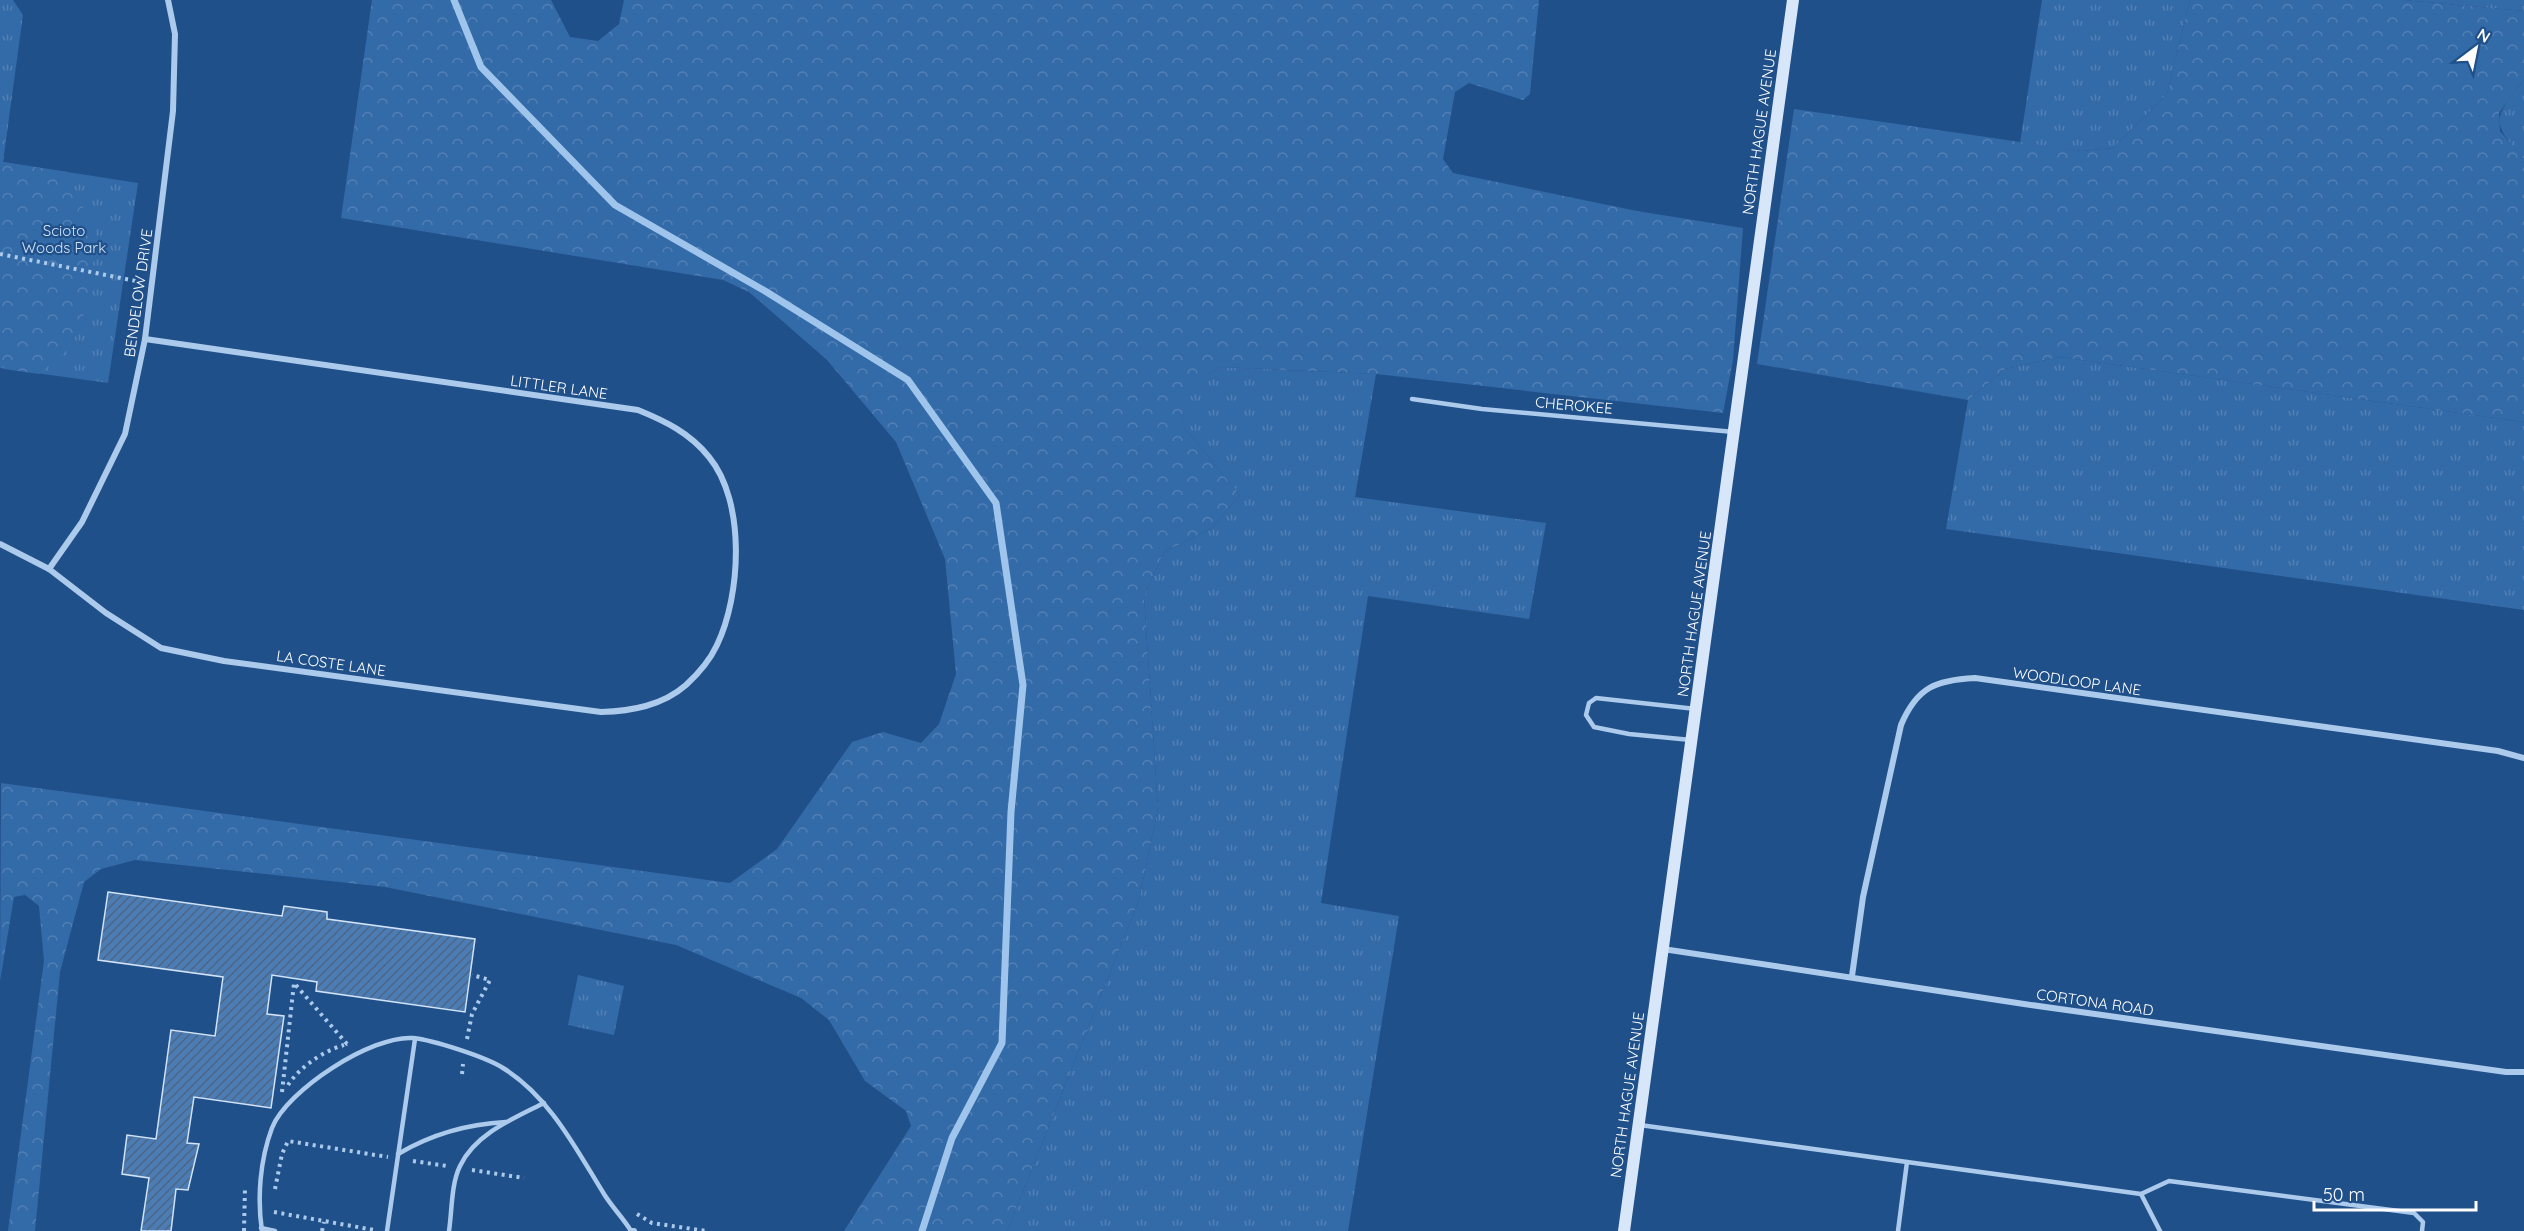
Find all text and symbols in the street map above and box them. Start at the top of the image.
north arrow [2446,18,2506,78]
text: N [2474,24,2494,47]
street label: NORTH HAGUE AVENUE [1738,48,1780,216]
park label: Scioto Woods Park [22,221,106,257]
street label: BENDELOW DRIVE [120,228,156,358]
street label: LITTLER LANE [509,371,609,403]
street label: CHEROKEE [1534,392,1614,418]
street label: NORTH HAGUE AVENUE [1673,530,1715,698]
street label: LA COSTE LANE [275,646,387,680]
street label: WOODLOOP LANE [2012,663,2142,699]
street label: CORTONA ROAD [2035,984,2155,1020]
street label: NORTH HAGUE AVENUE [1606,1011,1648,1179]
scale bar [2314,1174,2476,1212]
text: 50 m [2323,1183,2365,1206]

